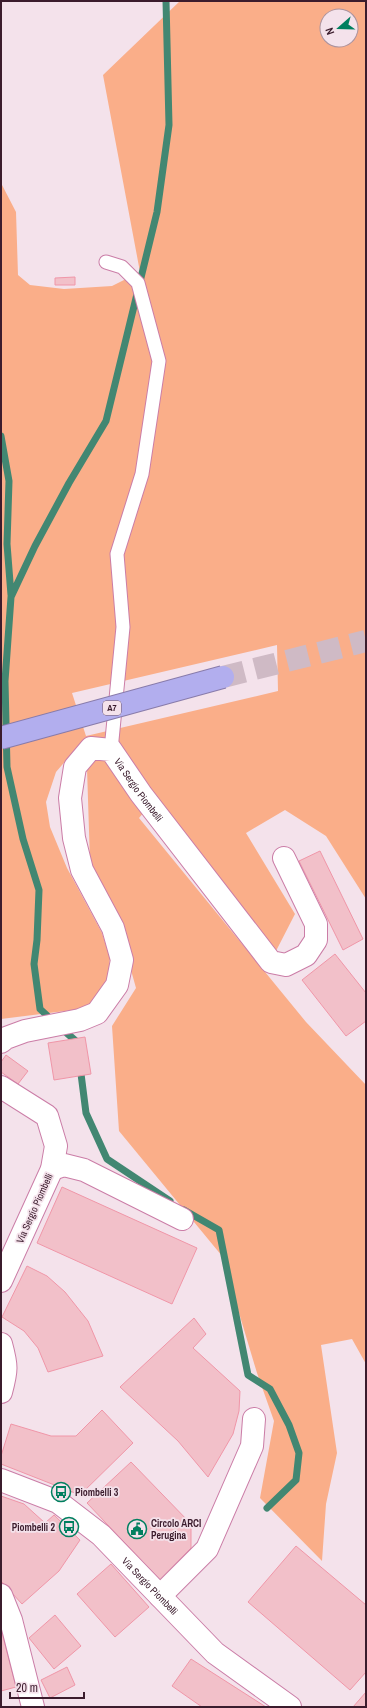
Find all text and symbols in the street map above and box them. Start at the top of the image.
north arrow [319,8,359,48]
text: N [322,26,337,37]
road number: A7 [103,701,121,715]
street label: Via Sergio Piombelli [111,756,166,824]
street label: Via Sergio Piombelli [13,1171,56,1245]
bus stop icon: Piombelli 3 [50,1481,72,1503]
place label: Piombelli 3 [75,1486,119,1499]
bus stop icon: Piombelli 2 [58,1516,80,1538]
place label: Circolo ARCI Perugina [151,1517,201,1542]
public building icon: Circolo ARCI Perugina [126,1518,148,1540]
place label: Piombelli 2 [12,1521,55,1534]
street label: Via Sergio Piombelli [119,1555,181,1618]
scale bar [10,1674,84,1700]
text: 20 m [16,1680,38,1696]

